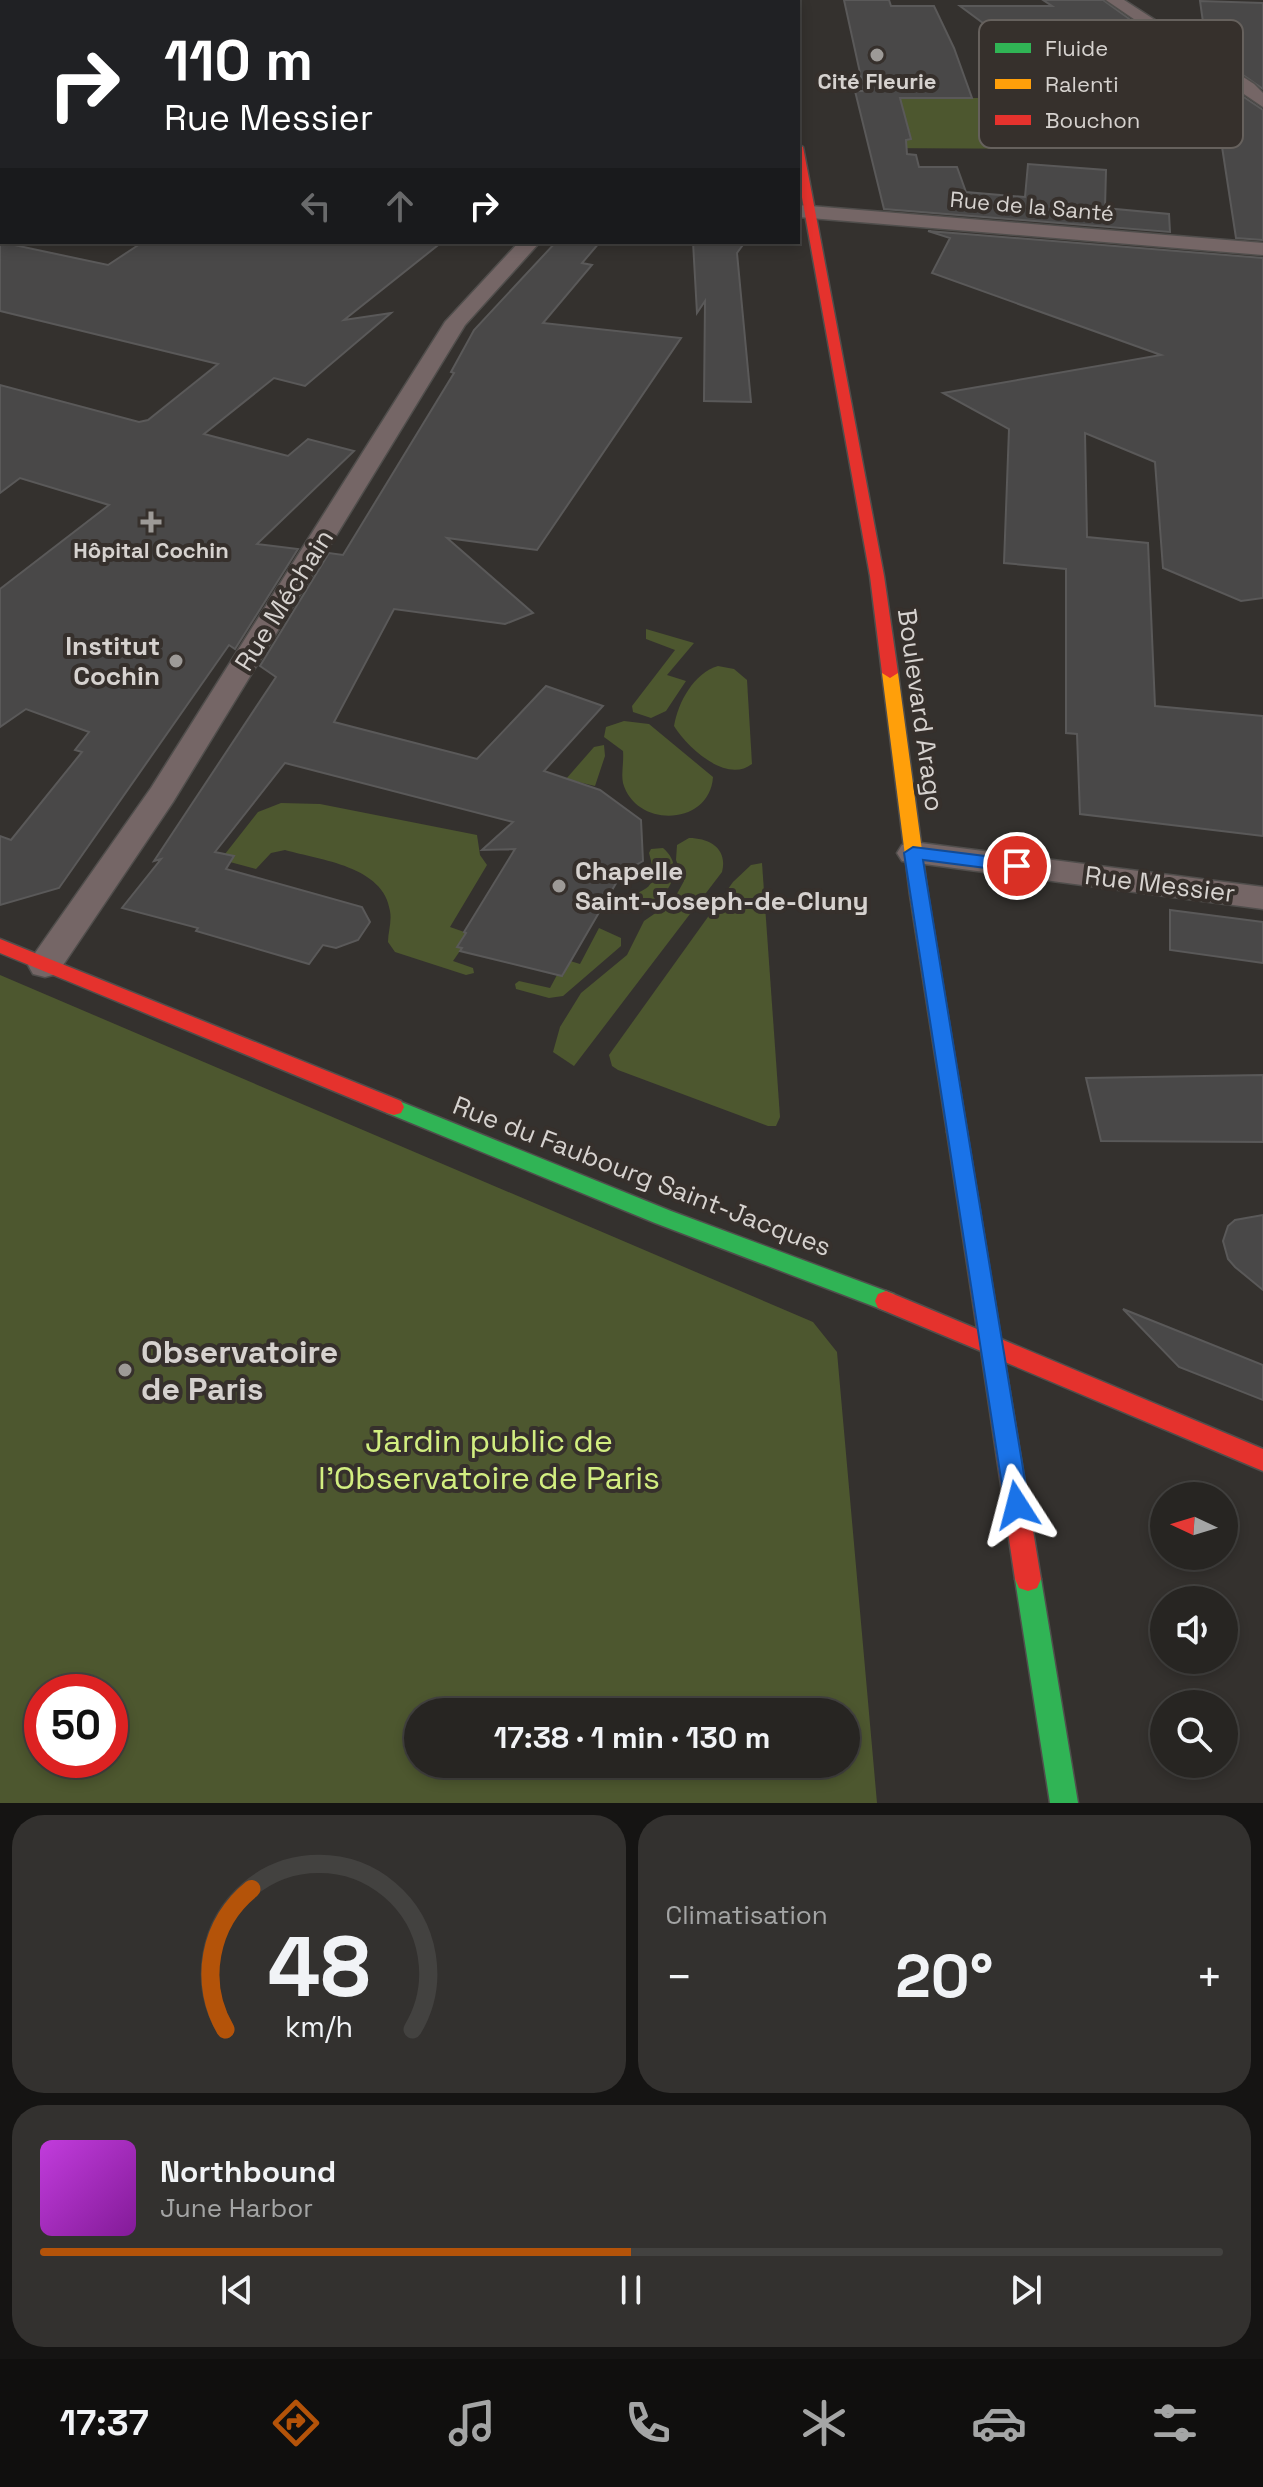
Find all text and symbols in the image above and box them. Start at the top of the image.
legend [979,20,1243,148]
text: 110 m [164,25,313,96]
icon: right [32,32,136,136]
text: Fluide [1045,34,1108,62]
marker: Cité Fleurie [868,46,886,64]
place label: Cité Fleurie [817,67,937,95]
text: Ralenti [1045,70,1119,98]
text: Rue Messier [164,95,373,141]
text: Bouchon [1045,106,1140,134]
icon: left [294,184,338,228]
icon: ahead [378,184,422,228]
icon: right [462,184,506,228]
street label: Rue de la Santé [949,185,1115,227]
marker: Hôpital Cochin [140,511,162,533]
street label: Rue Méchain [227,523,341,677]
place label: Hôpital Cochin [73,536,229,564]
street label: Boulevard Arago [890,606,952,814]
place label: Institut Cochin [65,629,160,693]
marker: Institut Cochin [167,652,185,670]
pin [983,832,1051,900]
icon: arrive [995,844,1039,888]
place label: Chapelle Saint-Joseph-de-Cluny [575,854,869,918]
street label: Rue Messier [1083,858,1237,910]
marker: Chapelle Saint-Joseph-de-Cluny [550,877,568,895]
street label: Rue du Faubourg Saint-Jacques [448,1088,836,1264]
place label: Observatoire de Paris [141,1332,338,1409]
marker: Observatoire de Paris [116,1361,134,1379]
park label: Jardin public de l'Observatoire de Paris [318,1421,660,1498]
position arrow [975,1463,1059,1547]
north arrow [1150,1482,1238,1570]
map controls [1150,1482,1238,1778]
button: sound [1150,1586,1238,1674]
speed limit sign: 50 [24,1674,128,1778]
button: search [1150,1690,1238,1778]
text: 17:38 · 1 min · 130 m [494,1718,770,1757]
text: Climatisation [666,1898,828,1932]
text: 48 [267,1914,370,2020]
text: 20° [895,1938,993,2015]
text: − [666,1949,693,2005]
text: + [1196,1949,1223,2005]
text: km/h [285,2009,353,2045]
text: Northbound [160,2152,336,2191]
text: June Harbor [160,2191,313,2225]
icon: previous [215,2268,259,2312]
icon: pause [609,2268,653,2312]
icon: next [1004,2268,1048,2312]
icon: directions [268,2395,324,2451]
icon: music [444,2395,500,2451]
icon: phone [620,2395,676,2451]
icon: climate [796,2395,852,2451]
icon: car [971,2395,1027,2451]
icon: filters [1147,2395,1203,2451]
text: 17:37 [60,2400,149,2446]

